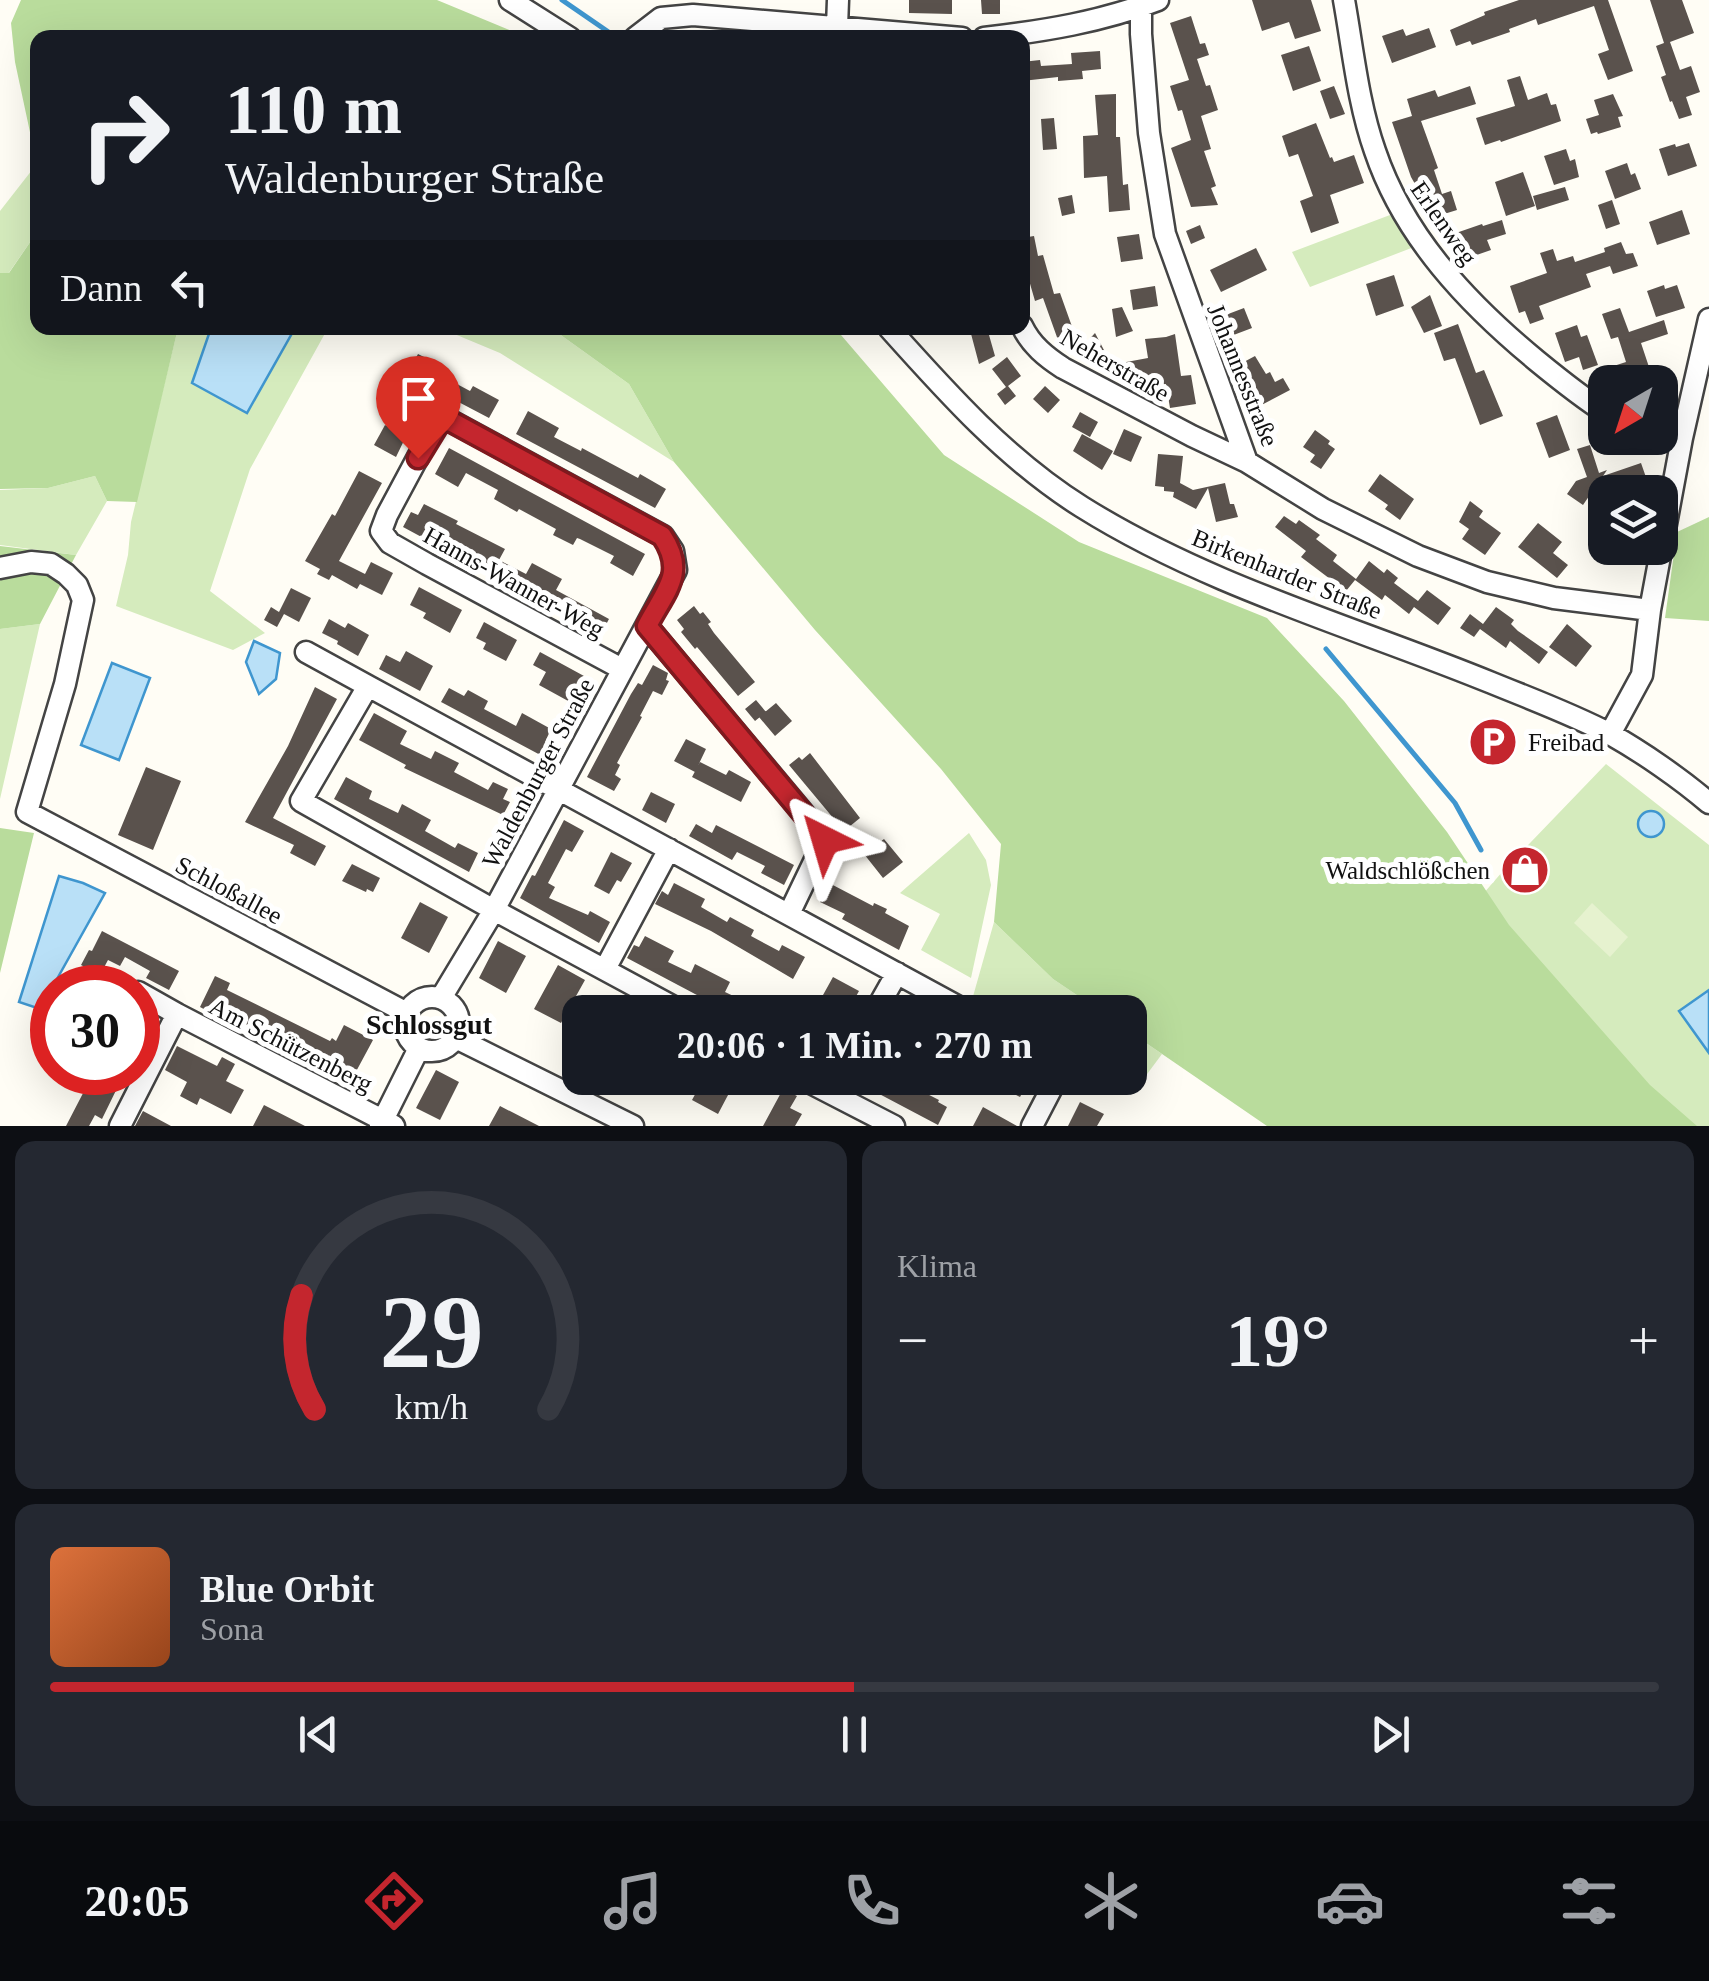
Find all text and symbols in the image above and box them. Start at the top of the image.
icon: right [60,70,190,200]
text: 110 m [225,71,402,148]
text: Waldenburger Straße [225,153,604,203]
street label: Erlenweg [1405,176,1483,270]
icon: left [162,260,217,315]
text: Dann [60,267,142,309]
street label: Johannesstraße [1202,300,1284,450]
street label: Neherstraße [1056,323,1174,407]
pin [376,356,461,459]
north arrow [1588,365,1678,455]
map controls [1588,365,1678,565]
icon: arrive [391,371,446,426]
button: layers [1588,475,1678,565]
street label: Hanns-Wanner-Weg [419,521,609,643]
street label: Birkenharder Straße [1188,524,1386,624]
street label: Waldenburger Straße [477,674,599,872]
parking icon: Freibad [1467,716,1519,768]
place label: Freibad [1528,729,1605,756]
position arrow [773,788,877,892]
shop icon: Waldschlößchen [1499,844,1551,896]
street label: Schloßallee [171,851,287,929]
place label: Waldschlößchen [1325,857,1490,884]
speed limit sign: 30 [30,965,160,1095]
street label: Am Schützenberg [205,992,377,1098]
district label: Schlossgut [366,1009,493,1040]
text: 20:06 · 1 Min. · 270 m [677,1024,1032,1066]
text: Klima [897,1248,977,1284]
text: 29 [379,1274,483,1389]
text: 19° [1226,1299,1331,1382]
text: − [897,1310,928,1371]
text: + [1628,1310,1659,1371]
text: km/h [394,1387,468,1427]
text: Blue Orbit [200,1568,374,1610]
text: Sona [200,1611,264,1647]
icon: previous [291,1707,346,1762]
icon: pause [827,1707,882,1762]
icon: next [1363,1707,1418,1762]
icon: directions [359,1866,429,1936]
icon: music [598,1866,668,1936]
icon: phone [837,1866,907,1936]
icon: climate [1076,1866,1146,1936]
icon: car [1315,1866,1385,1936]
icon: filters [1554,1866,1624,1936]
text: 20:05 [85,1876,190,1926]

